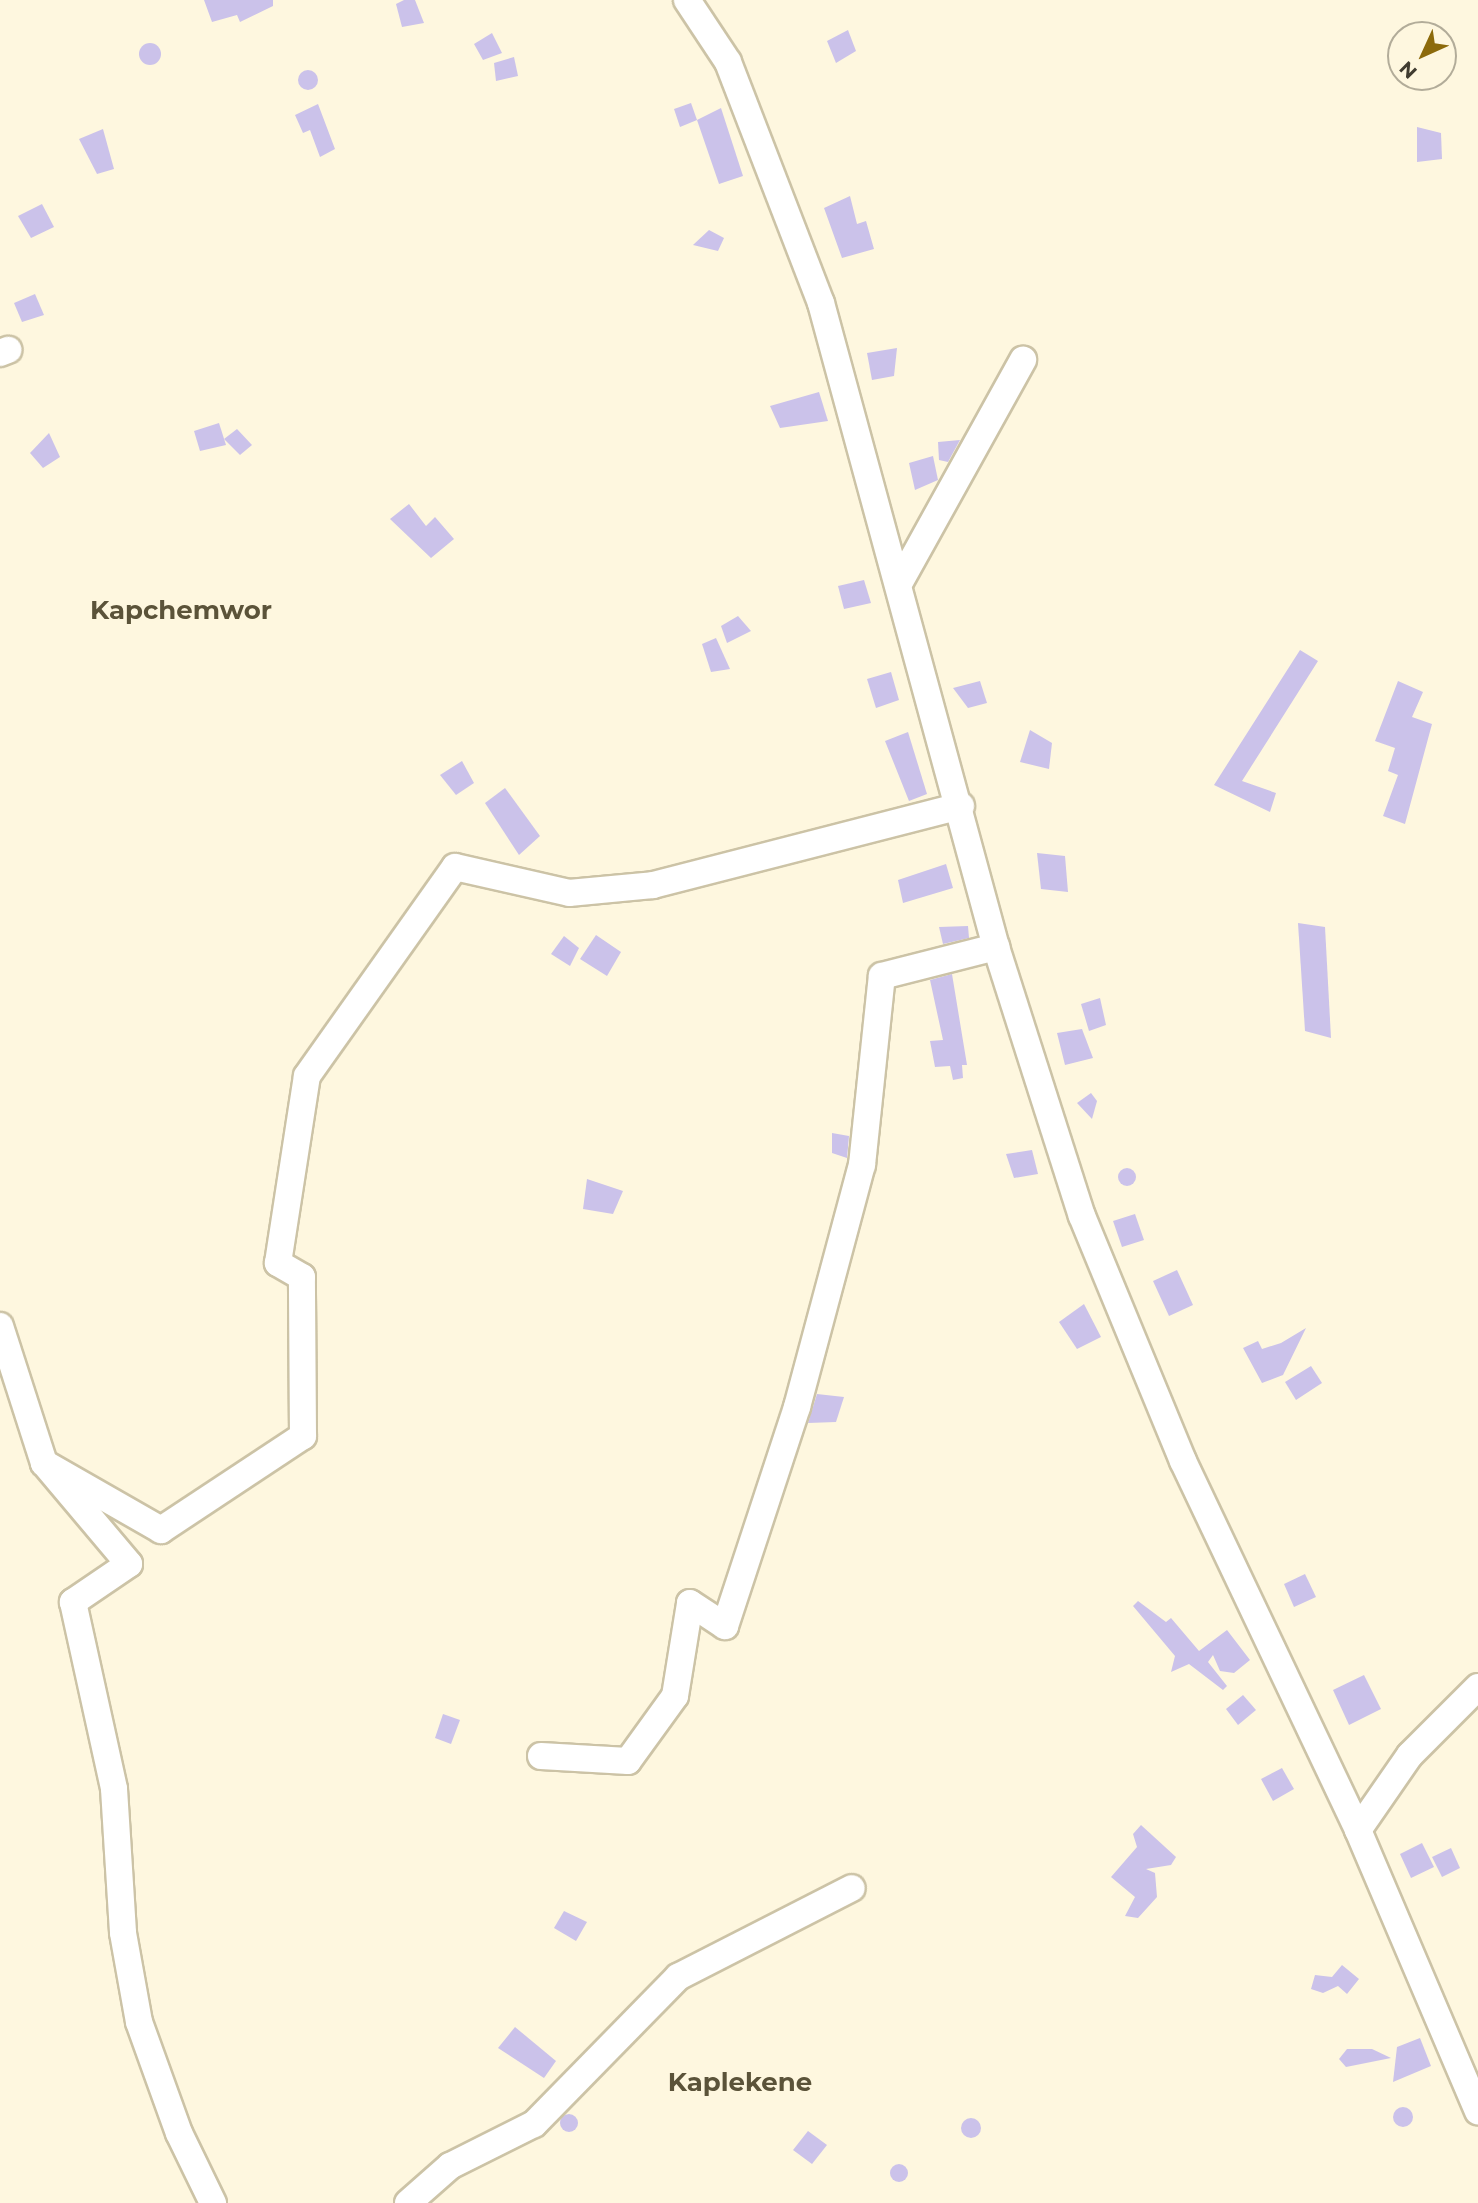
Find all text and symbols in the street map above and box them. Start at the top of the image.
north arrow [1387,21,1457,91]
text: N [1395,56,1422,83]
district label: Kapchemwor [90,595,272,627]
district label: Kaplekene [668,2067,812,2099]

